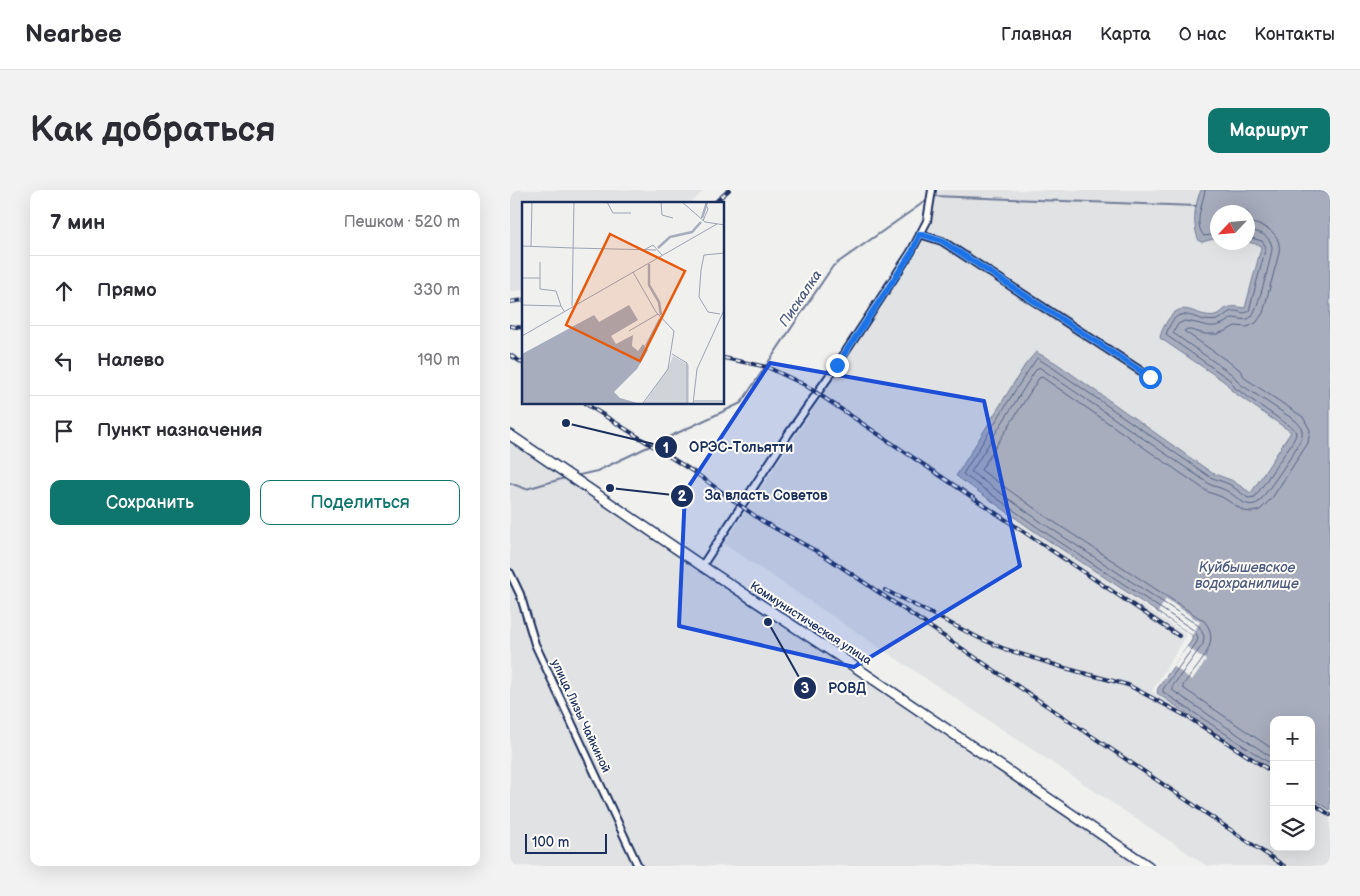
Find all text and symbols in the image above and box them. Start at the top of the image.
text: Nearbee [25,20,122,49]
text: Главная [1001,24,1072,45]
text: Карта [1100,24,1151,45]
text: О нас [1179,24,1226,45]
text: Контакты [1254,24,1335,45]
button: Маршрут [1208,108,1330,153]
text: Как добраться [30,109,276,152]
inset map [522,202,725,405]
north arrow [1210,205,1255,250]
text: 7 мин [50,210,105,235]
text: Пешком · 520 m [344,213,460,232]
water label: Пискалка [775,267,826,330]
icon: ahead [50,277,78,305]
text: Прямо [97,279,157,302]
text: 330 m [413,281,460,300]
icon: left [50,347,78,375]
text: Налево [97,349,164,372]
text: 190 m [418,351,460,370]
route end [826,354,849,377]
route start [1139,366,1162,389]
icon: arrive [50,417,78,445]
text: Пункт назначения [97,419,262,442]
callout: ОРЭС-Тольятти [654,433,803,462]
text: 1 [663,439,669,458]
text: ОРЭС-Тольятти [689,439,793,456]
button: Сохранить [50,480,250,525]
button: Поделиться [260,480,460,525]
callout: За власть Советов [670,481,838,510]
text: 2 [678,487,687,506]
text: За власть Советов [704,487,828,504]
water label: Куйбышевское водохранилище [1195,559,1299,592]
street label: Коммунистическая улица [747,578,874,668]
street label: улица Лизы Чайкиной [548,657,613,775]
callout: РОВД [793,673,875,702]
text: 3 [801,679,810,698]
text: РОВД [828,680,866,697]
map controls [1270,716,1315,851]
button: + [1270,716,1315,761]
button: − [1270,761,1315,806]
button: layers [1270,806,1315,851]
scale bar [525,831,608,854]
text: 100 m [532,834,569,851]

